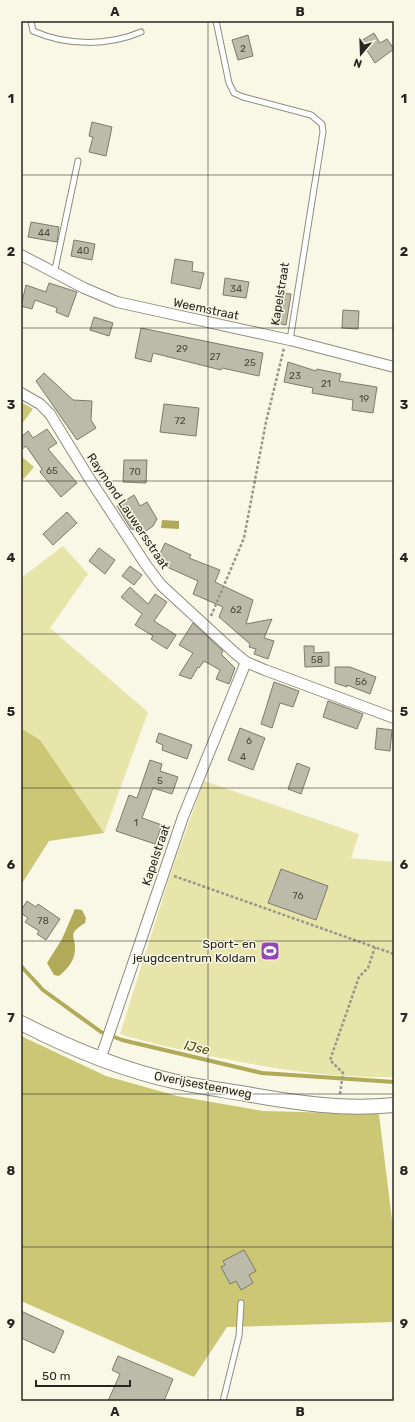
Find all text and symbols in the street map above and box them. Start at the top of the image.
text: A [110,4,120,19]
text: B [295,4,305,19]
north arrow [341,34,381,74]
house number: 2 [240,43,246,55]
text: N [352,56,364,70]
text: 1 [8,91,14,106]
text: 1 [401,91,407,106]
house number: 44 [38,227,50,239]
text: 2 [7,244,15,259]
text: 2 [400,244,408,259]
house number: 40 [77,245,89,257]
street label: Kapelstraat [268,261,292,327]
house number: 34 [230,283,242,295]
street label: Weemstraat [172,295,240,323]
house number: 29 [176,343,188,355]
house number: 27 [210,351,221,363]
house number: 25 [244,357,256,369]
house number: 23 [289,370,301,382]
house number: 21 [321,378,331,390]
house number: 19 [359,393,369,405]
text: 3 [7,397,16,412]
text: 3 [400,397,409,412]
house number: 72 [175,415,186,427]
street label: Raymond Lauwersstraat [84,451,172,572]
house number: 65 [46,465,58,477]
house number: 70 [129,466,141,478]
text: 4 [7,550,16,565]
text: 4 [400,550,409,565]
house number: 62 [230,604,242,616]
house number: 58 [311,654,323,666]
house number: 56 [355,676,367,688]
text: 5 [7,704,15,719]
text: 5 [400,704,408,719]
house number: 6 [246,735,252,747]
house number: 4 [240,751,246,763]
house number: 5 [157,775,163,787]
house number: 1 [134,817,138,829]
street label: Kapelstraat [139,822,173,887]
text: 6 [7,857,16,872]
text: 6 [400,857,409,872]
house number: 76 [293,890,303,902]
house number: 78 [37,915,49,927]
place label: Sport- en jeugdcentrum Koldam [132,937,256,965]
sports icon: Sport- en jeugdcentrum Koldam [259,940,281,962]
text: 7 [7,1010,15,1025]
text: 7 [400,1010,408,1025]
water label: IJse [183,1037,211,1058]
street label: Overijsesteenweg [153,1069,253,1101]
text: 8 [7,1163,16,1178]
text: 8 [400,1163,409,1178]
text: 9 [7,1316,15,1331]
text: 9 [400,1316,408,1331]
scale bar [36,1362,130,1388]
text: 50 m [42,1369,70,1383]
text: A [110,1404,120,1419]
text: B [295,1404,305,1419]

